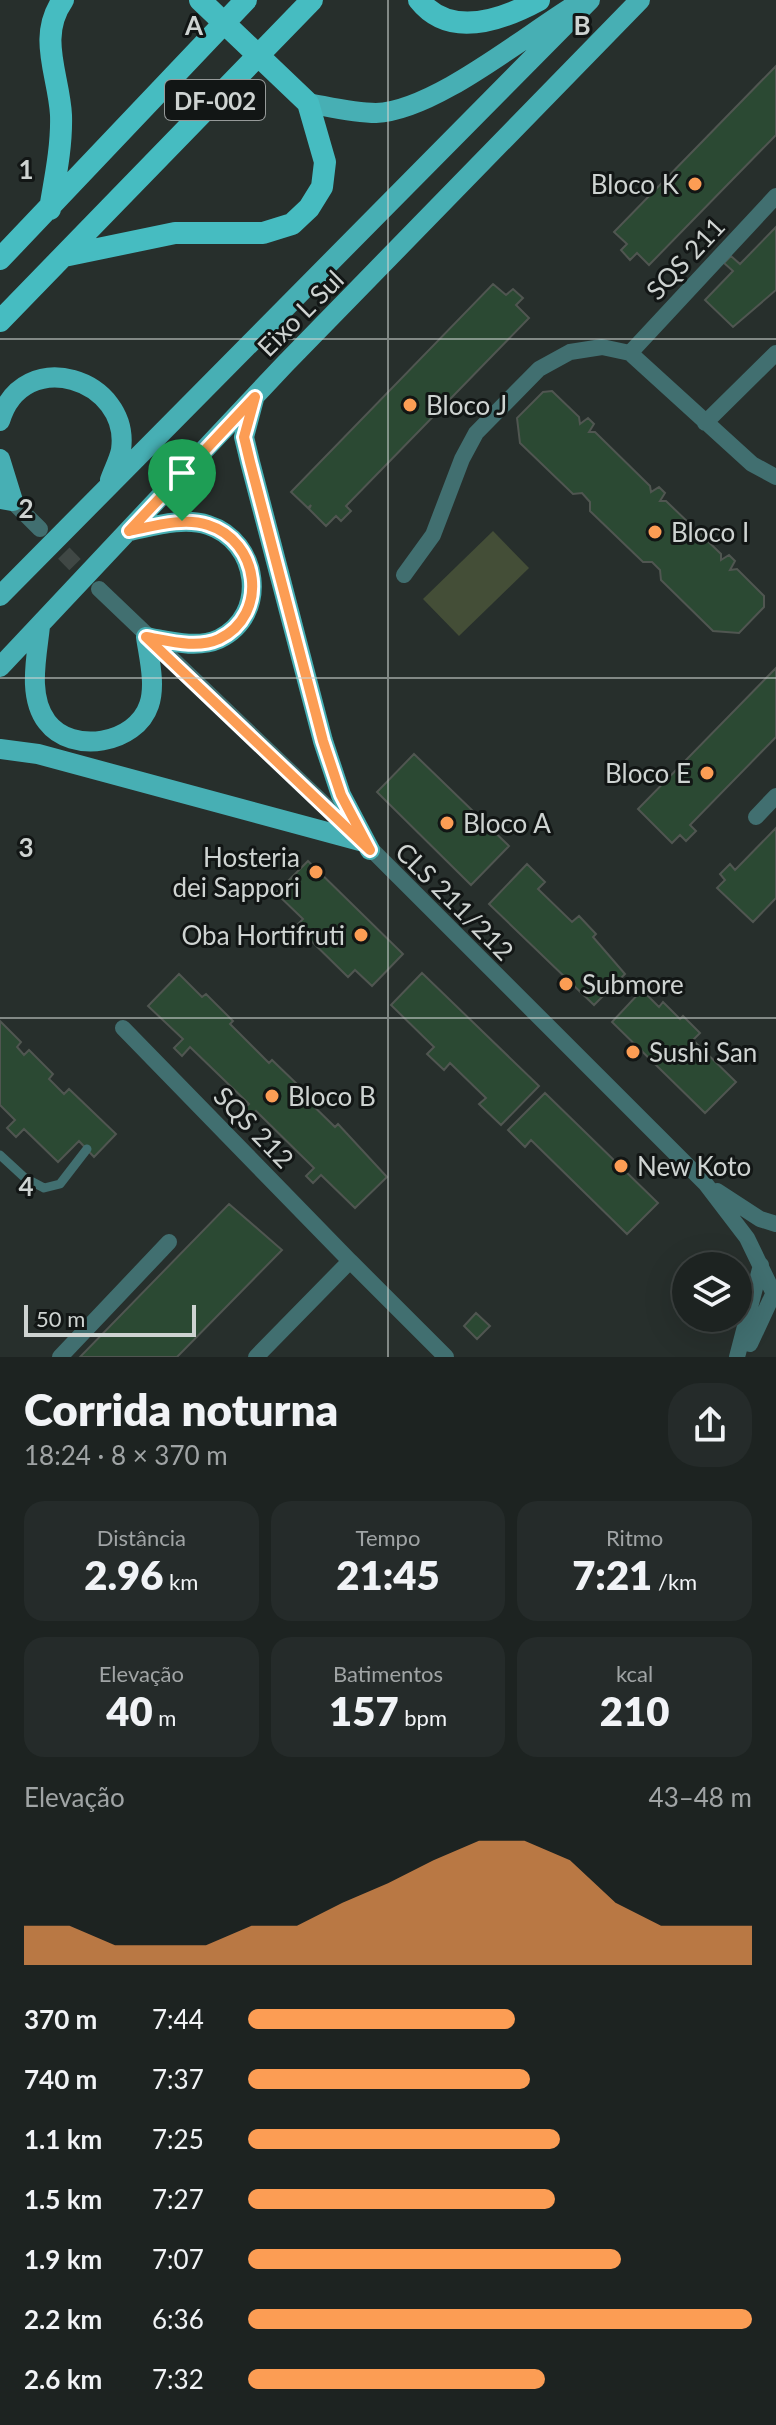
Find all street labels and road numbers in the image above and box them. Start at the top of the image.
road number: DF-002 [165,80,265,120]
street label: SQS 211 [639,210,731,306]
street label: Eixo L Sul [250,263,350,363]
street label: CLS 211/212 [389,835,521,967]
street label: SQS 212 [207,1080,301,1174]

